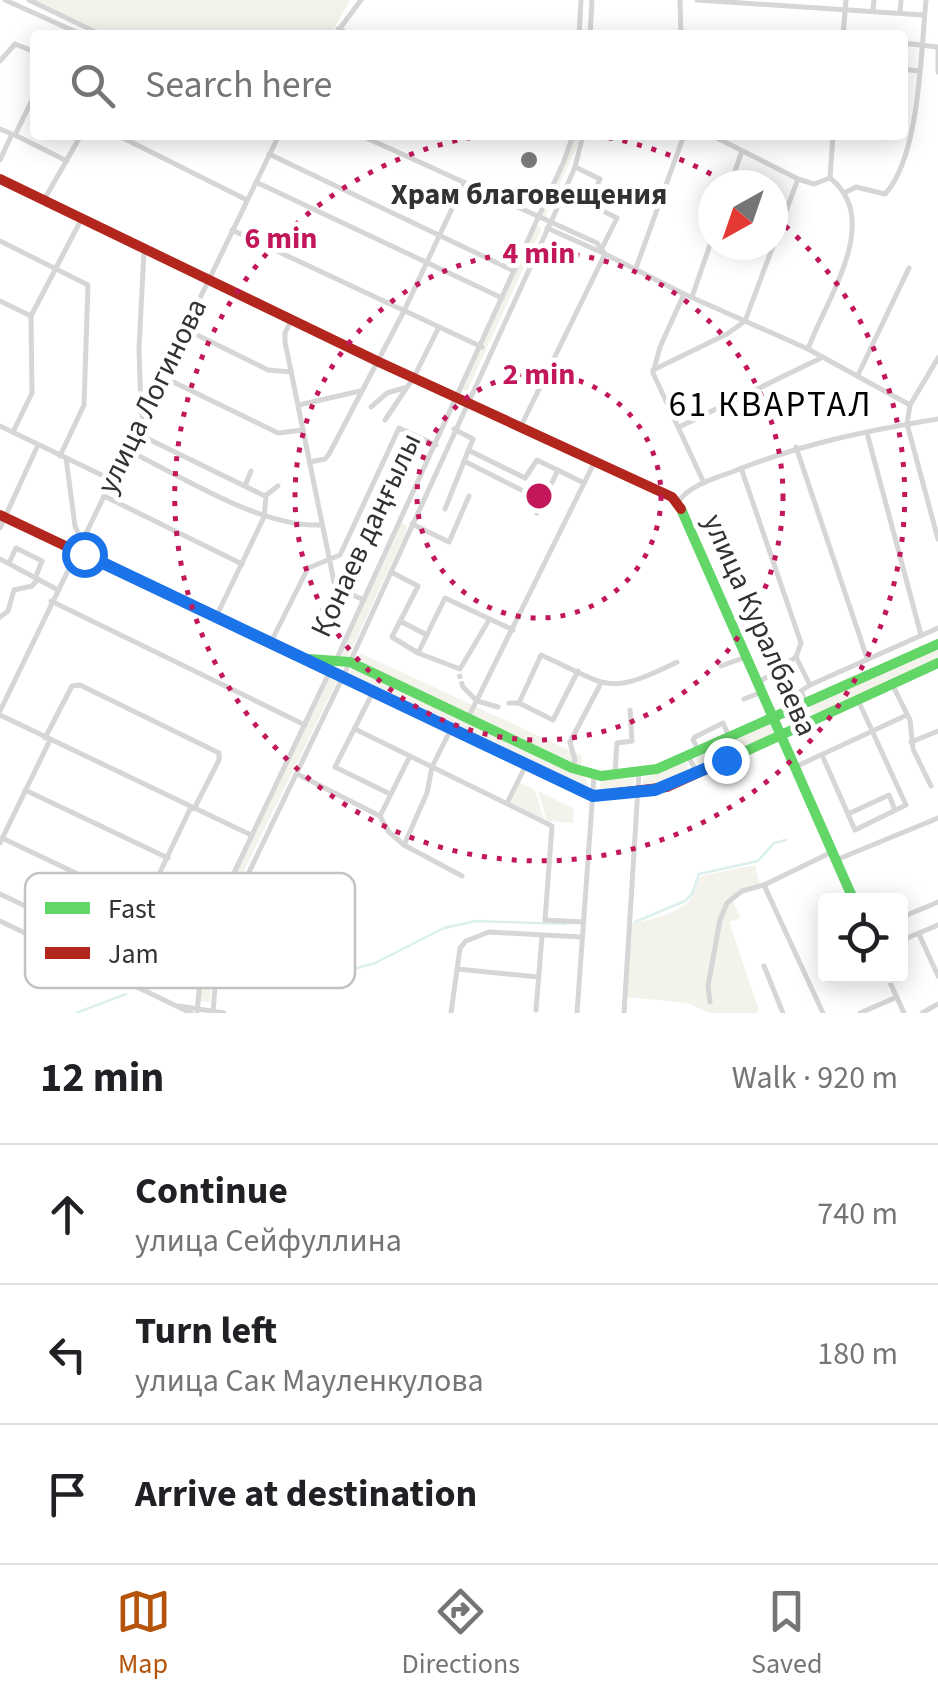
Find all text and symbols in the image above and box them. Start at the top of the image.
search box [30,30,908,140]
icon: search [65,58,120,113]
text: Search here [145,58,332,112]
marker: Храм благовещения [518,149,540,171]
north arrow [698,170,788,260]
place label: Храм благовещения [391,173,667,216]
text: 6 min [245,217,318,260]
text: 4 min [503,232,576,275]
street label: улица Логинова [86,291,218,501]
text: 2 min [503,353,576,396]
district label: 61 КВАРТАЛ [669,380,873,430]
street label: Қонаев даңғылы [300,426,432,644]
centre of rings [521,478,557,514]
street label: улица Куралбаева [692,507,828,743]
route start [62,532,108,578]
route end [704,738,750,784]
legend [25,873,355,988]
text: Fast [108,889,156,929]
map controls [818,893,908,983]
button: locate [818,893,908,983]
text: Jam [108,934,159,974]
text: 12 min [40,1048,164,1108]
text: Walk · 920 m [732,1055,898,1101]
text: Continue [135,1164,288,1218]
icon: ahead [40,1187,95,1242]
text: 740 m [817,1191,898,1237]
text: улица Сейфуллина [135,1218,402,1264]
text: Turn left [135,1304,277,1358]
icon: left [40,1327,95,1382]
text: 180 m [817,1331,898,1377]
text: улица Сак Мауленкулова [135,1358,484,1404]
icon: arrive [40,1467,95,1522]
text: Arrive at destination [135,1467,477,1521]
tab: Map [116,1584,171,1684]
tab: Directions [402,1584,520,1684]
tab: Saved [751,1584,822,1684]

